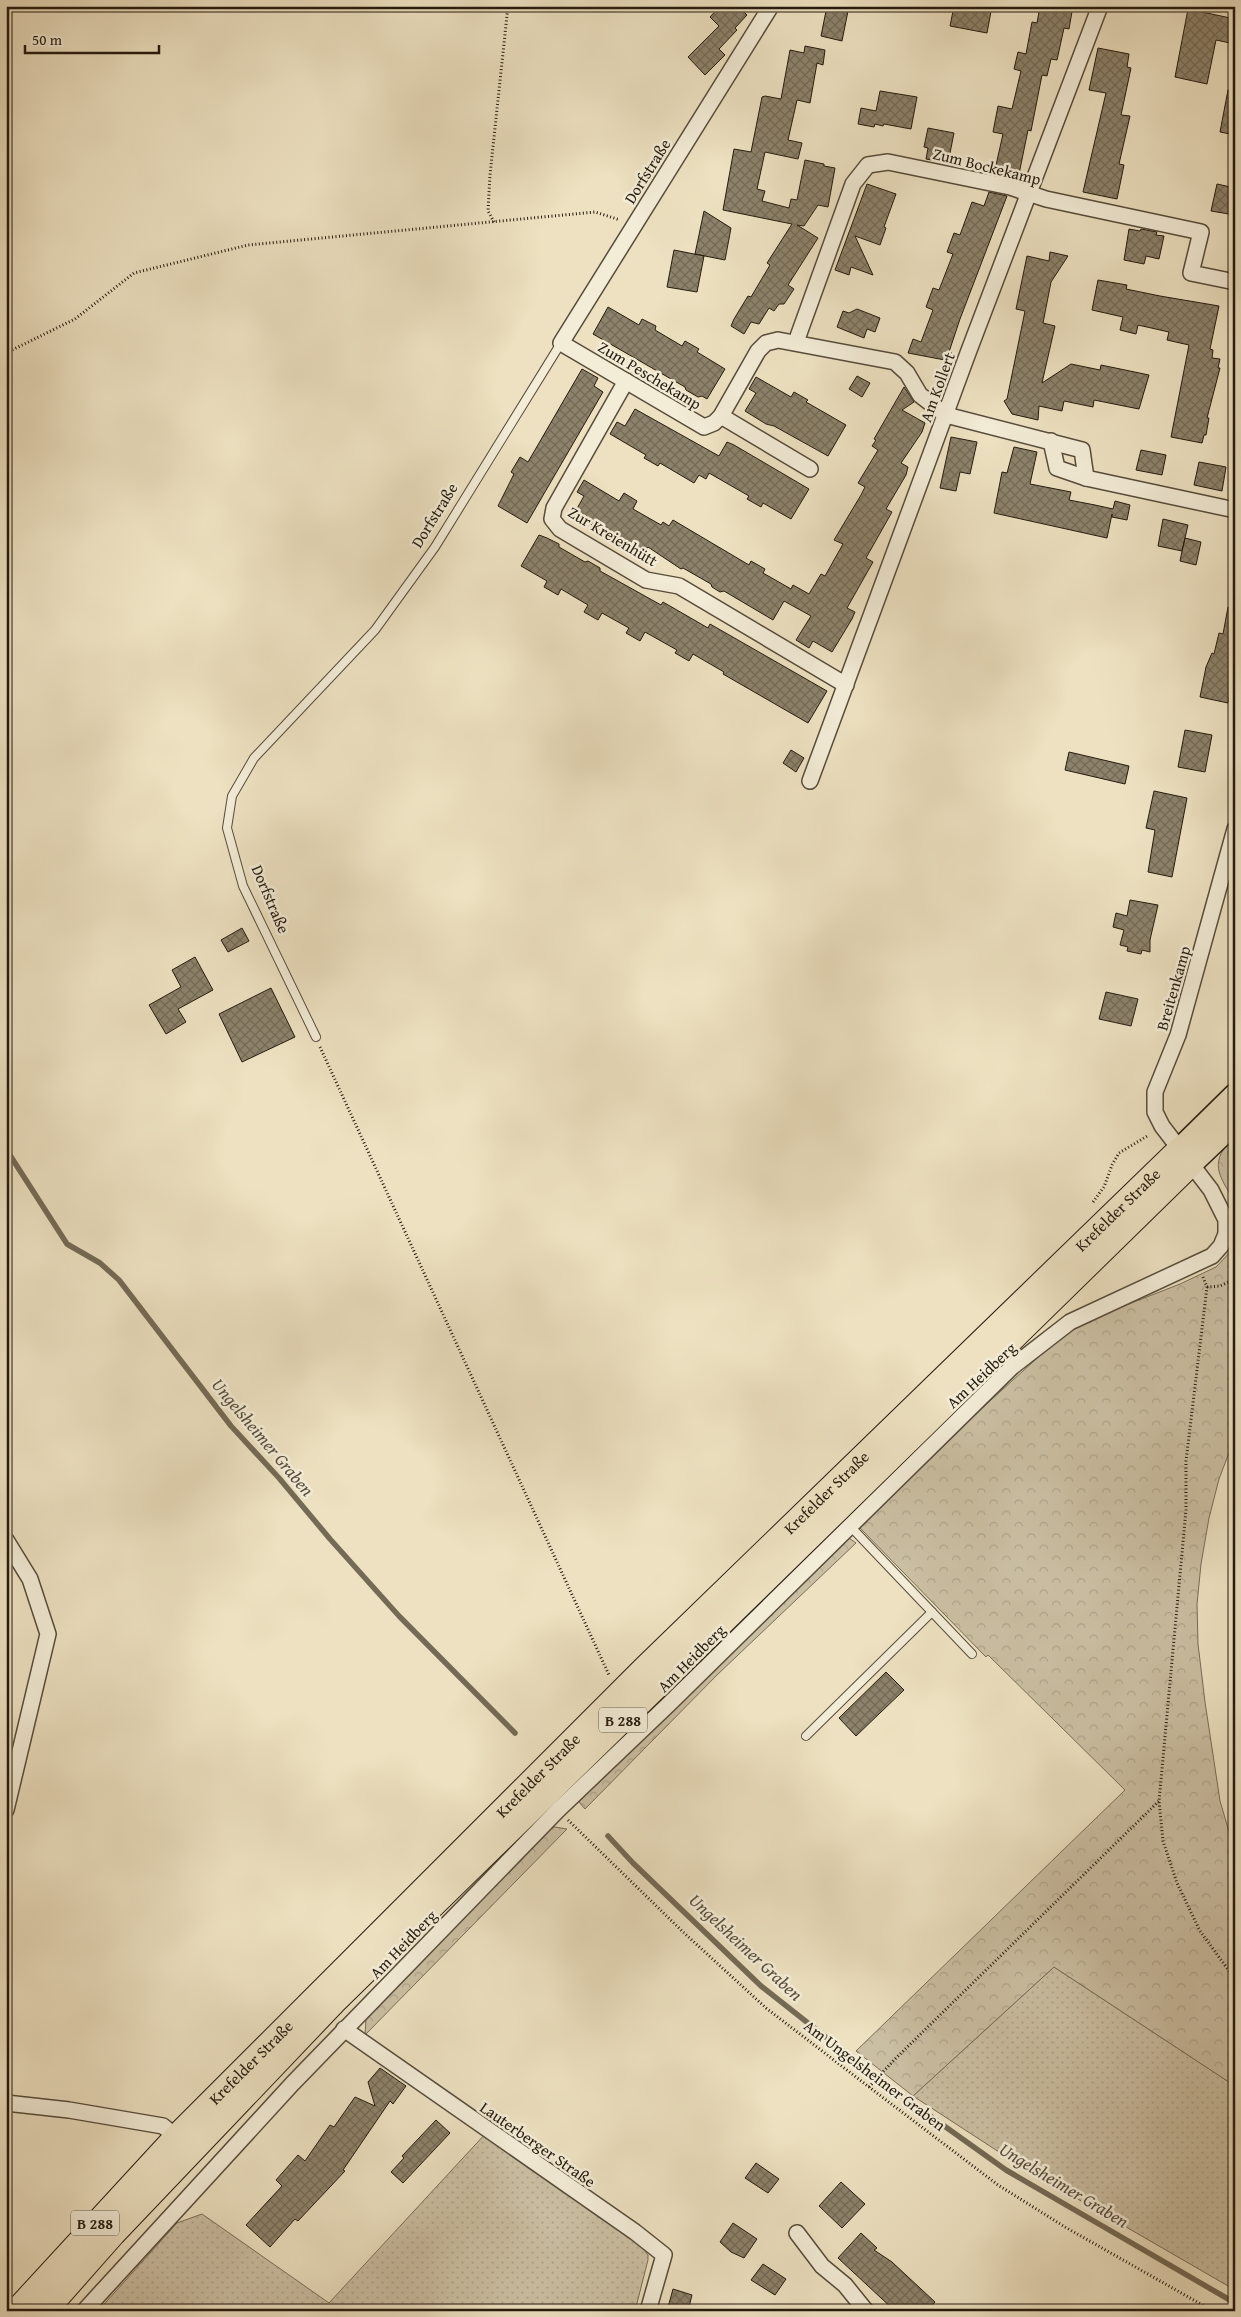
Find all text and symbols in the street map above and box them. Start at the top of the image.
scale bar [25,22,159,54]
text: 50 m [32,29,63,50]
street label: Dorfstraße [618,134,676,208]
street label: Zum Bockekamp [930,141,1044,191]
street label: Zum Peschekamp [594,335,707,416]
street label: Am Kollert [913,348,961,425]
street label: Dorfstraße [405,478,463,552]
street label: Zur Kreienhütt [564,500,663,572]
street label: Dorfstraße [246,861,296,937]
street label: Breitenkamp [1149,943,1197,1033]
street label: Krefelder Straße [1069,1162,1166,1257]
street label: Am Heidberg [941,1336,1021,1414]
water label: Ungelsheimer Graben [205,1372,321,1502]
street label: Krefelder Straße [778,1445,874,1540]
street label: Am Heidberg [651,1618,731,1698]
road number: B 288 [599,1708,647,1732]
street label: Krefelder Straße [490,1727,586,1823]
water label: Ungelsheimer Graben [683,1887,809,2007]
street label: Am Heidberg [364,1904,442,1984]
street label: Am Ungelsheimer Graben [799,2014,951,2136]
street label: Krefelder Straße [203,2015,298,2110]
street label: Lauterberger Straße [475,2095,601,2193]
water label: Ungelsheimer Graben [994,2136,1134,2234]
road number: B 288 [71,2210,119,2236]

